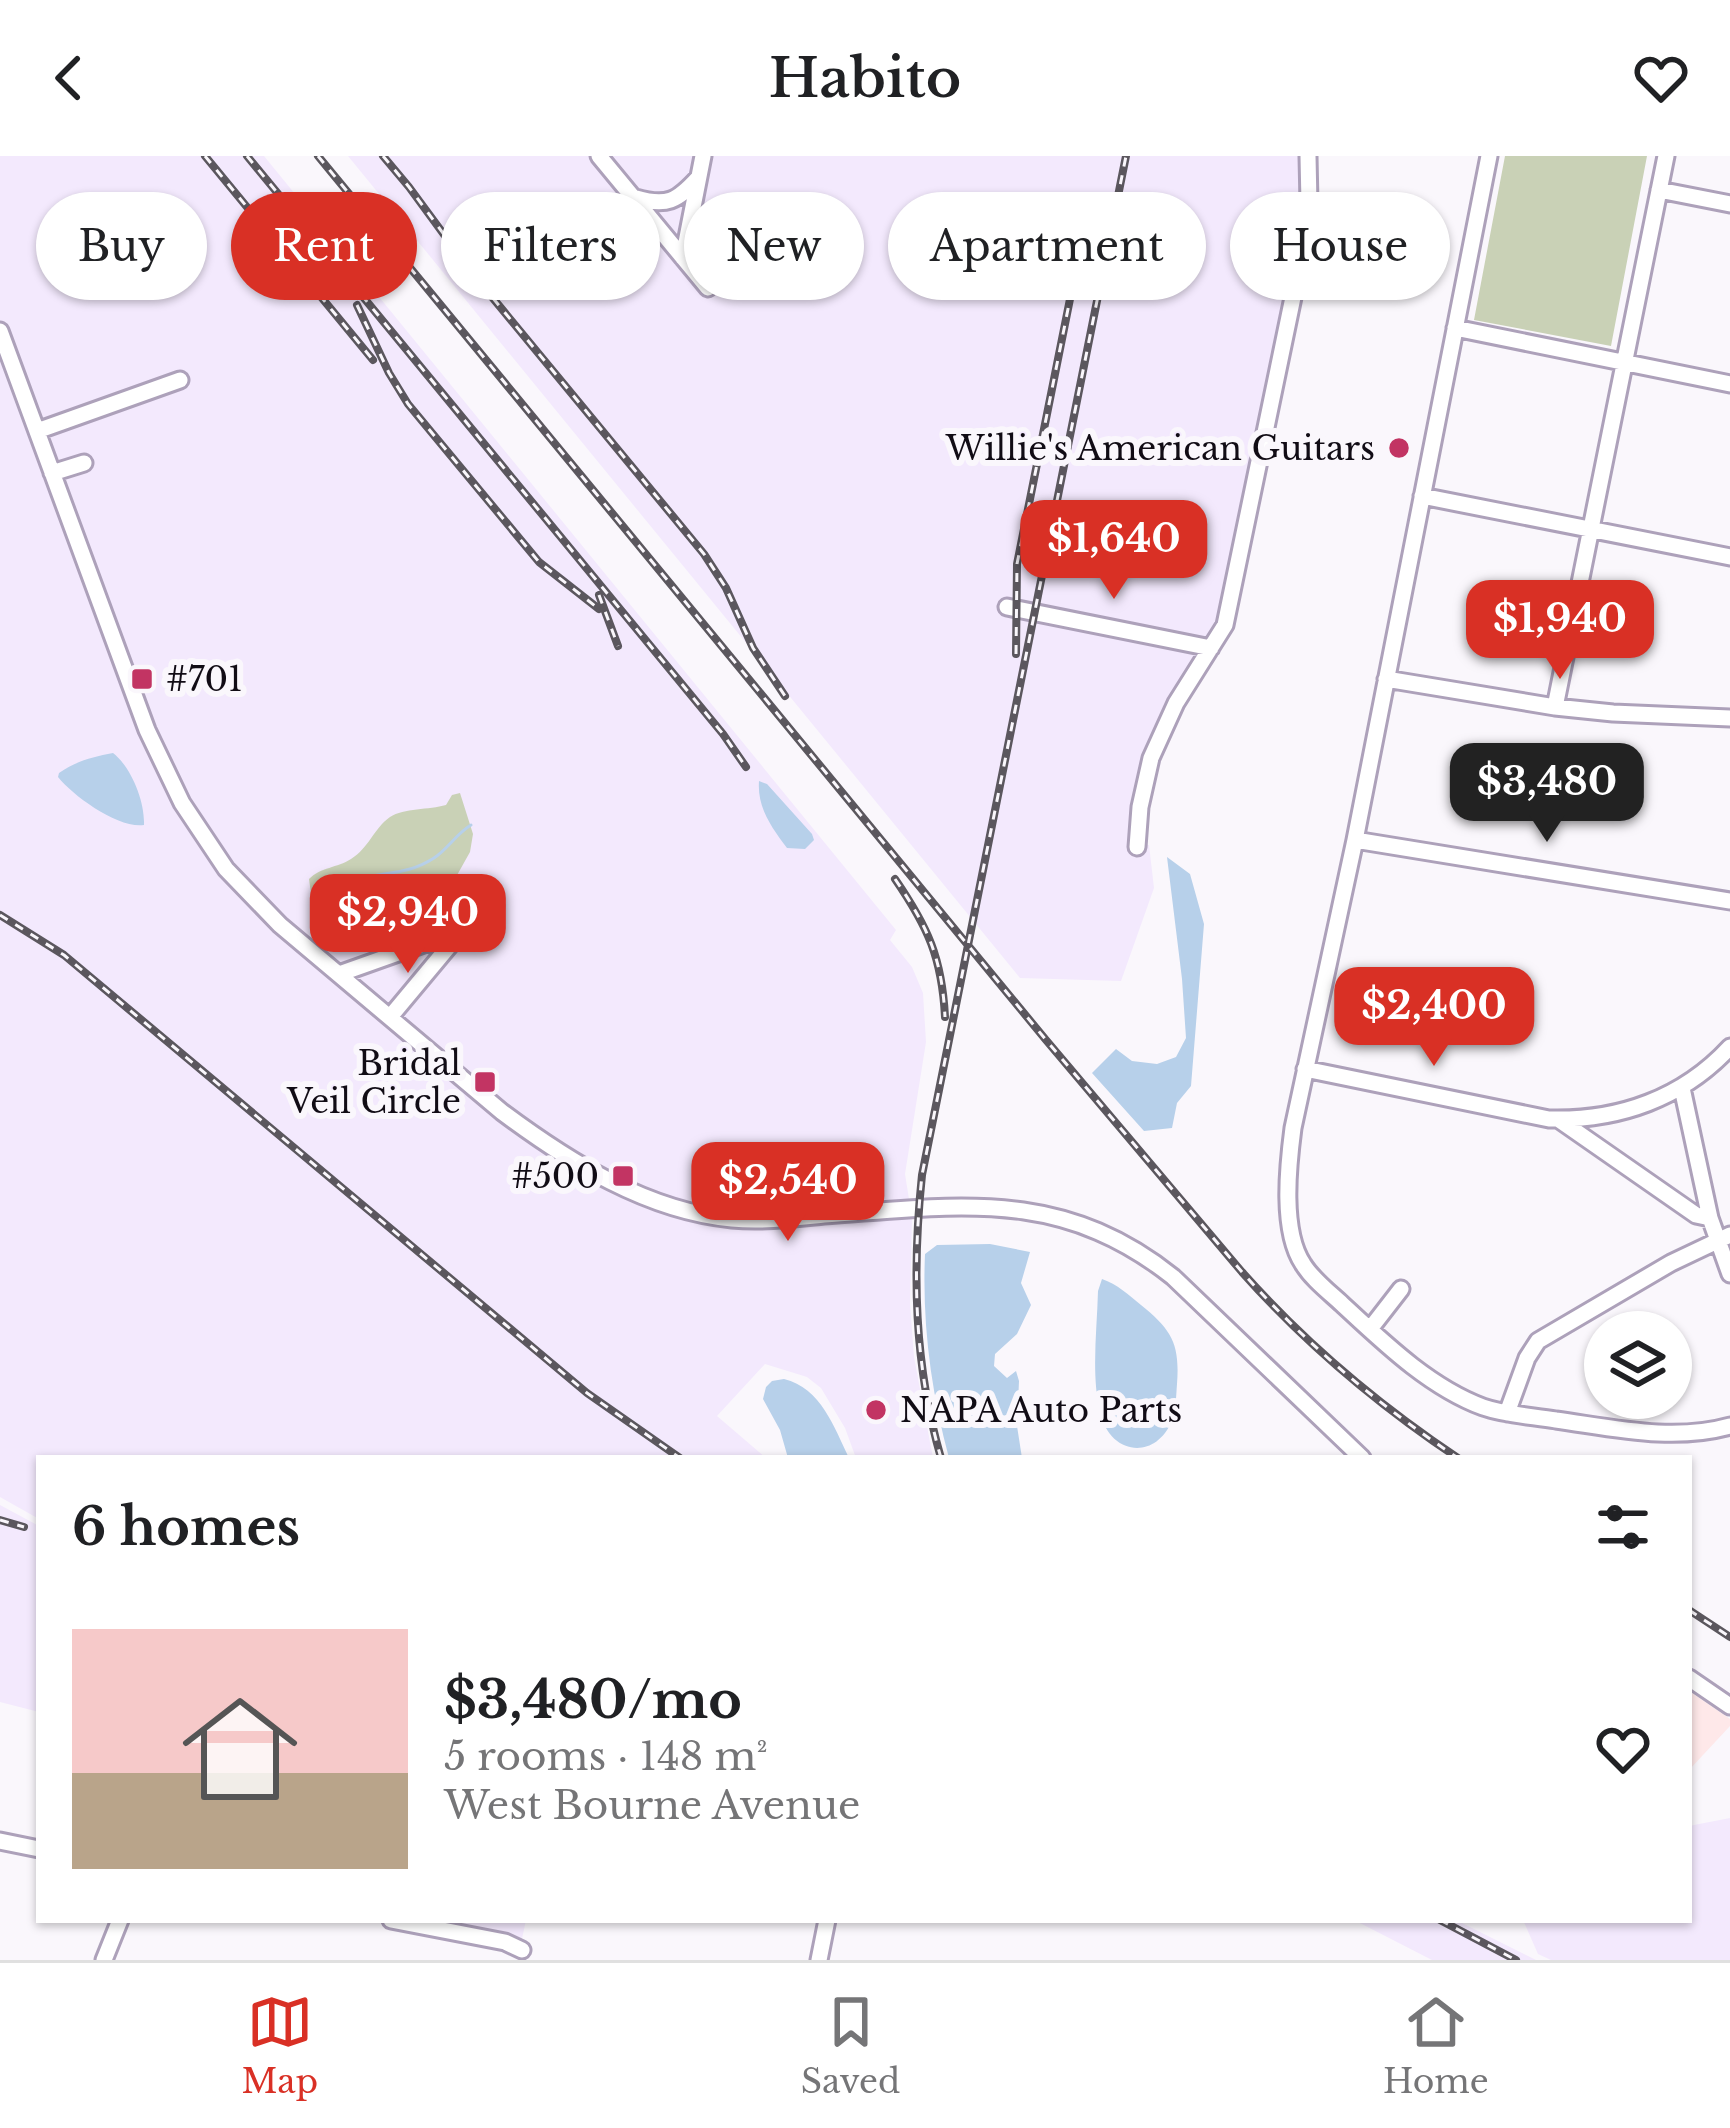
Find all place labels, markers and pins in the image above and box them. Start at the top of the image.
place label: Willie's American Guitars [945,428,1375,469]
marker: Willie's American Guitars [1386,435,1412,461]
pin: $1,640 [1016,500,1212,602]
pin: $1,940 [1462,580,1658,682]
place label: #701 [166,659,243,700]
marker: #701 [129,666,155,692]
pin: $3,480 [1449,743,1645,845]
pin: $2,940 [310,874,506,976]
pin: $2,400 [1336,967,1532,1069]
place label: Bridal Veil Circle [286,1043,461,1122]
marker: Bridal Veil Circle [472,1069,498,1095]
pin: $2,540 [690,1142,886,1244]
place label: #500 [511,1156,599,1197]
marker: #500 [610,1163,636,1189]
place label: NAPA Auto Parts [900,1390,1182,1431]
marker: NAPA Auto Parts [863,1397,889,1423]

